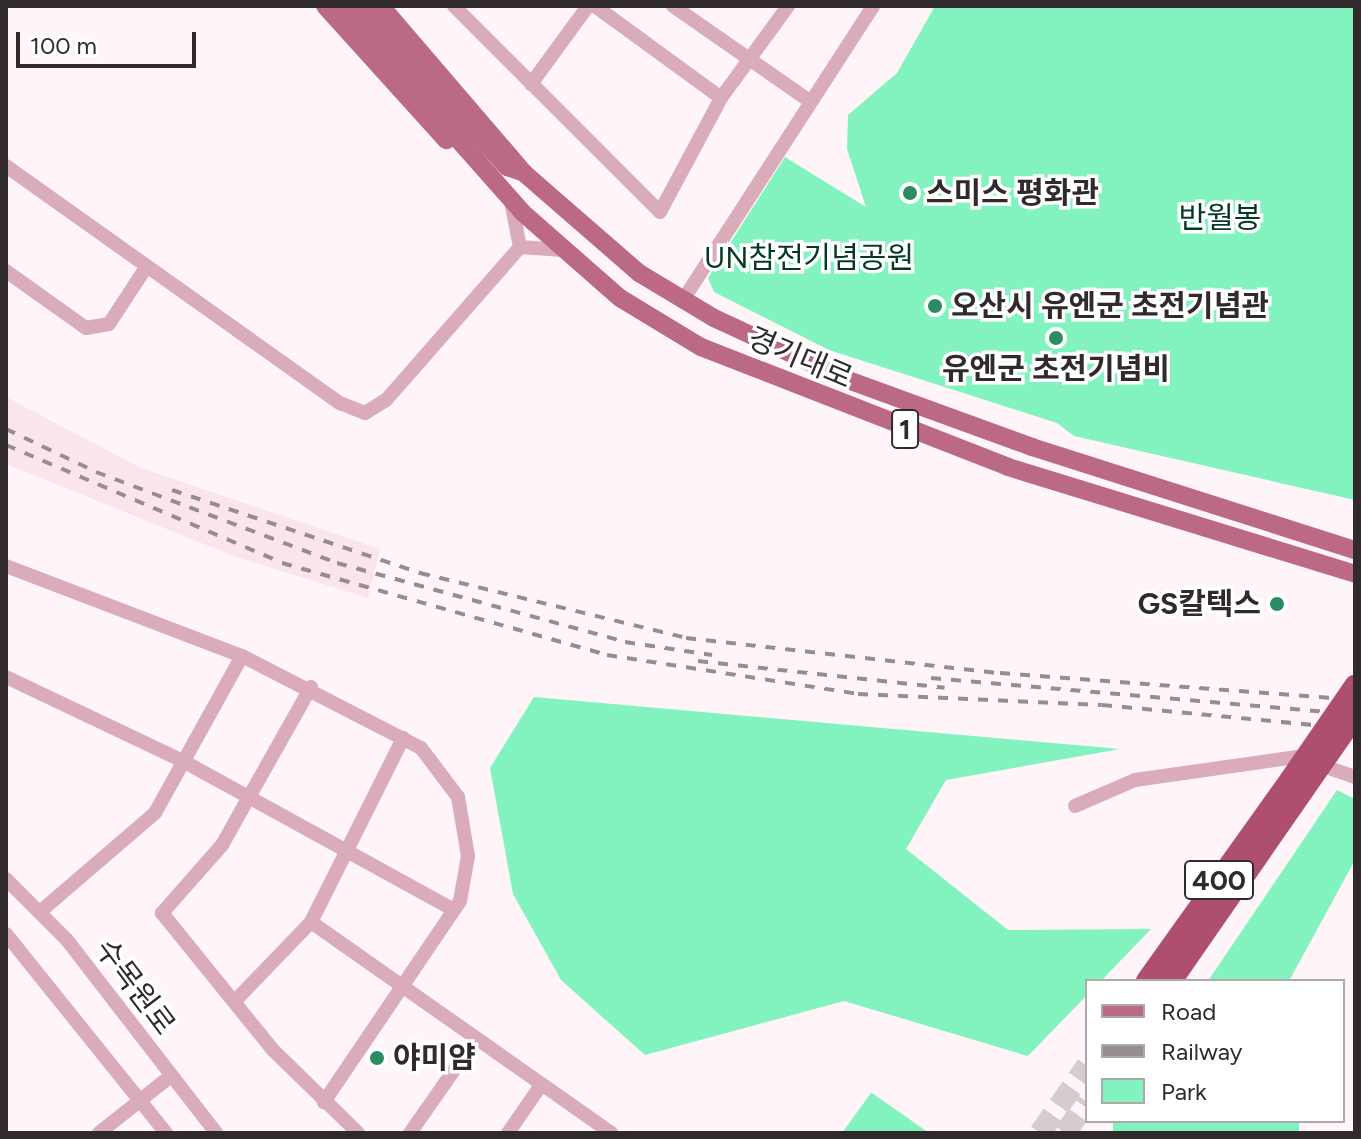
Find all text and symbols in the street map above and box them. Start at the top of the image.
scale bar [20,16,200,66]
text: 100 m [30,31,97,60]
place label: 스미스 평화관 [926,175,1099,211]
marker: 스미스 평화관 [901,184,919,202]
park label: 반월봉 [1179,200,1261,236]
park label: UN참전기념공원 [704,240,914,276]
place label: 오산시 유엔군 초전기념관 [951,288,1269,324]
marker: 오산시 유엔군 초전기념관 [926,297,944,315]
street label: 경기대로 [742,320,858,396]
marker: 유엔군 초전기념비 [1047,329,1065,347]
place label: 유엔군 초전기념비 [942,351,1170,387]
road number: 1 [891,405,919,453]
place label: GS칼텍스 [1138,586,1261,622]
marker: GS칼텍스 [1268,595,1286,613]
road number: 400 [1183,856,1255,904]
street label: 수목원로 [87,932,183,1042]
legend [1085,979,1345,1123]
text: Road [1161,997,1216,1026]
text: Railway [1161,1037,1242,1066]
place label: 야미얌 [393,1040,476,1076]
marker: 야미얌 [368,1049,386,1067]
text: Park [1161,1077,1207,1106]

